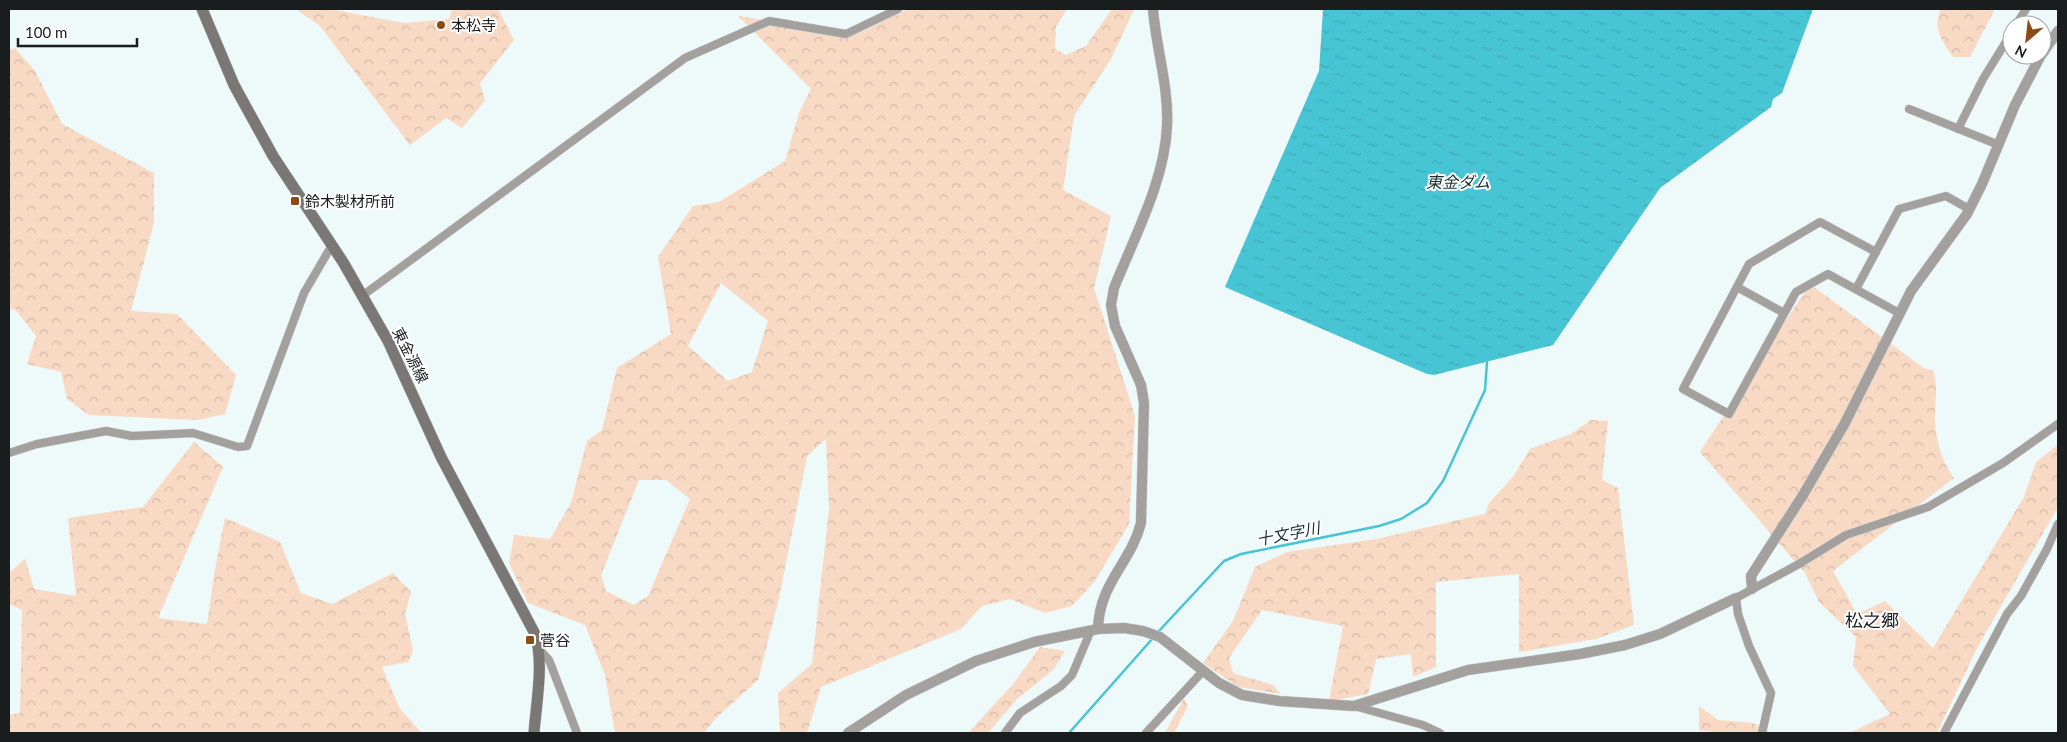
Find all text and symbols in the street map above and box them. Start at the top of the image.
scale bar [18,15,136,47]
north arrow [2002,15,2052,65]
place label: 本松寺 [451,16,496,34]
marker: 本松寺 [435,19,447,31]
text: 100 m [25,23,67,41]
text: N [2012,42,2029,62]
water label: 東金ダム [1426,172,1490,191]
place label: 鈴木製材所前 [305,192,395,210]
marker: 鈴木製材所前 [289,195,301,207]
street label: 東金源線 [389,324,433,386]
water label: 十文字川 [1255,517,1323,548]
district label: 松之郷 [1845,609,1899,631]
place label: 菅谷 [540,631,570,649]
marker: 菅谷 [524,634,536,646]

